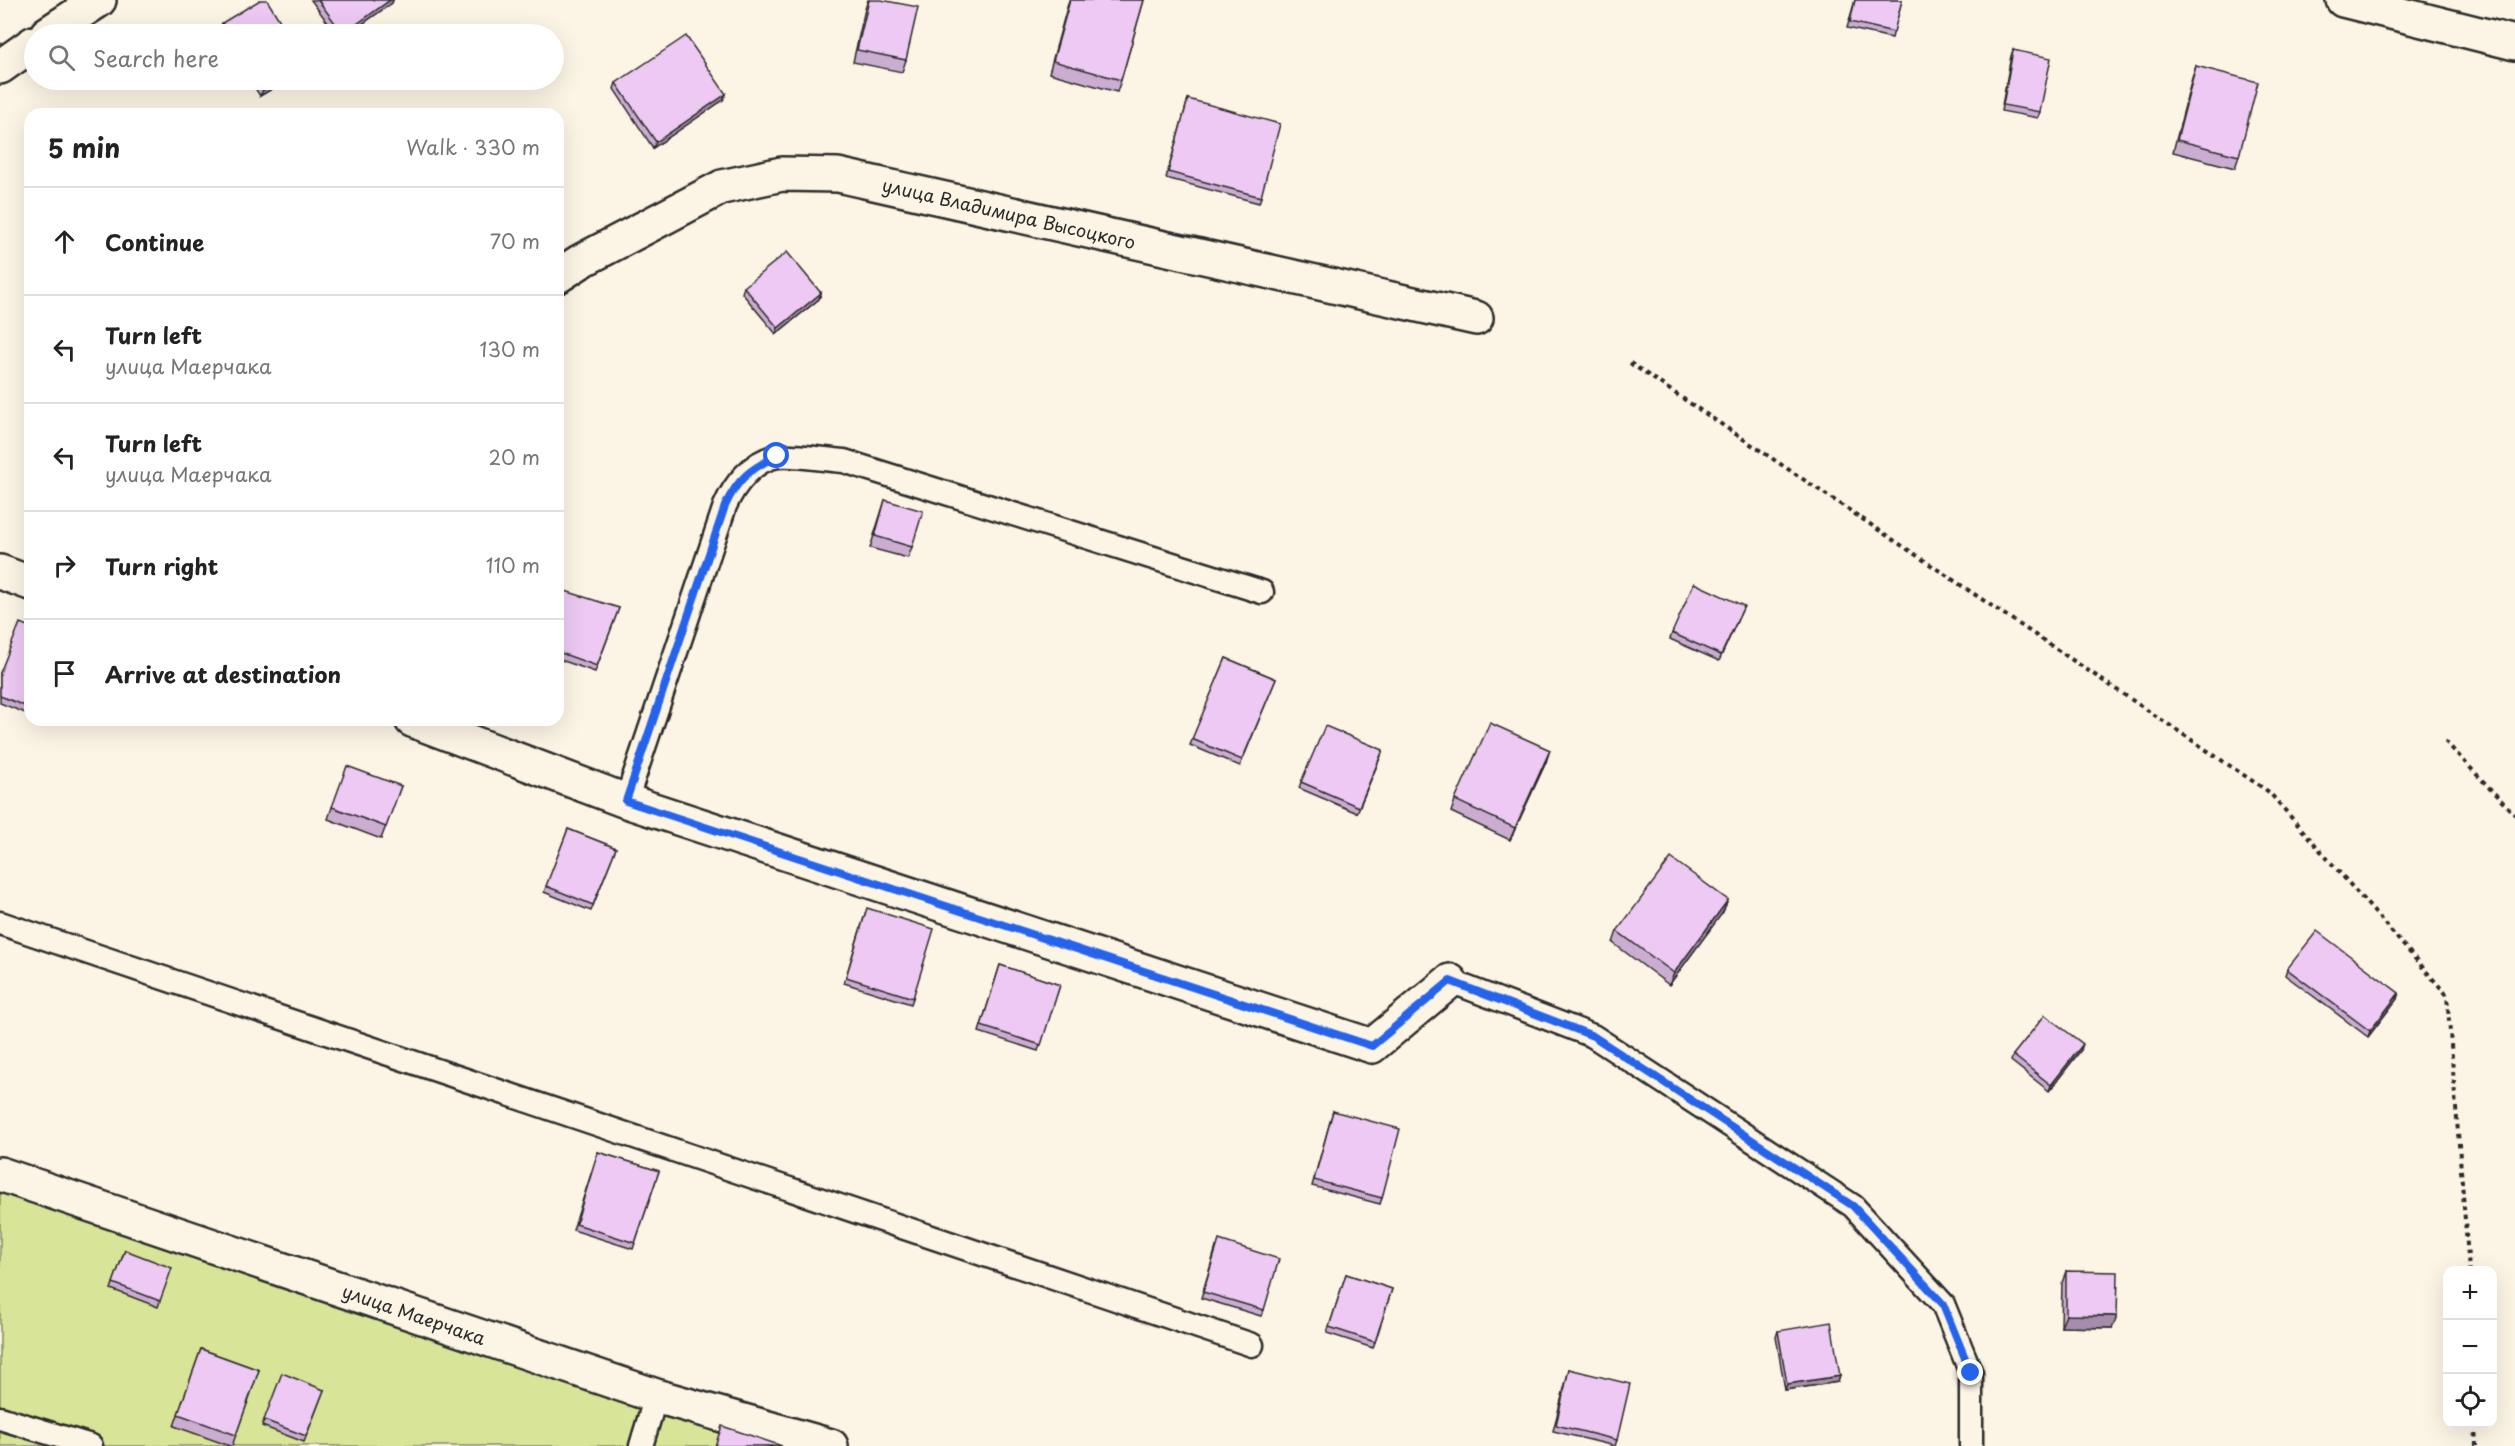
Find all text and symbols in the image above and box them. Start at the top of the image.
search box [24,24,564,90]
icon: search [45,41,78,74]
text: Search here [93,41,219,74]
text: 5 min [48,128,120,167]
text: Walk · 330 m [406,132,540,162]
street label: улица Владимира Высоцкого [880,171,1138,255]
icon: ahead [48,225,81,258]
text: Continue [105,225,204,258]
text: 70 m [490,226,540,256]
text: Turn left [105,318,202,351]
icon: left [48,333,81,366]
text: 130 m [480,334,540,364]
text: улица Маерчака [105,351,272,381]
text: Turn left [105,426,202,459]
icon: left [48,441,81,474]
text: 20 m [488,442,540,472]
route start [763,442,789,468]
text: улица Маерчака [105,459,272,489]
icon: right [48,549,81,582]
text: Turn right [105,549,218,582]
text: 110 m [486,550,540,580]
icon: arrive [48,657,81,690]
text: Arrive at destination [105,657,341,690]
map controls [2443,1266,2497,1428]
button: + [2443,1266,2497,1320]
street label: улица Маерчака [339,1277,490,1351]
button: − [2443,1320,2497,1374]
route end [1957,1359,1983,1385]
button: locate [2443,1374,2497,1428]

